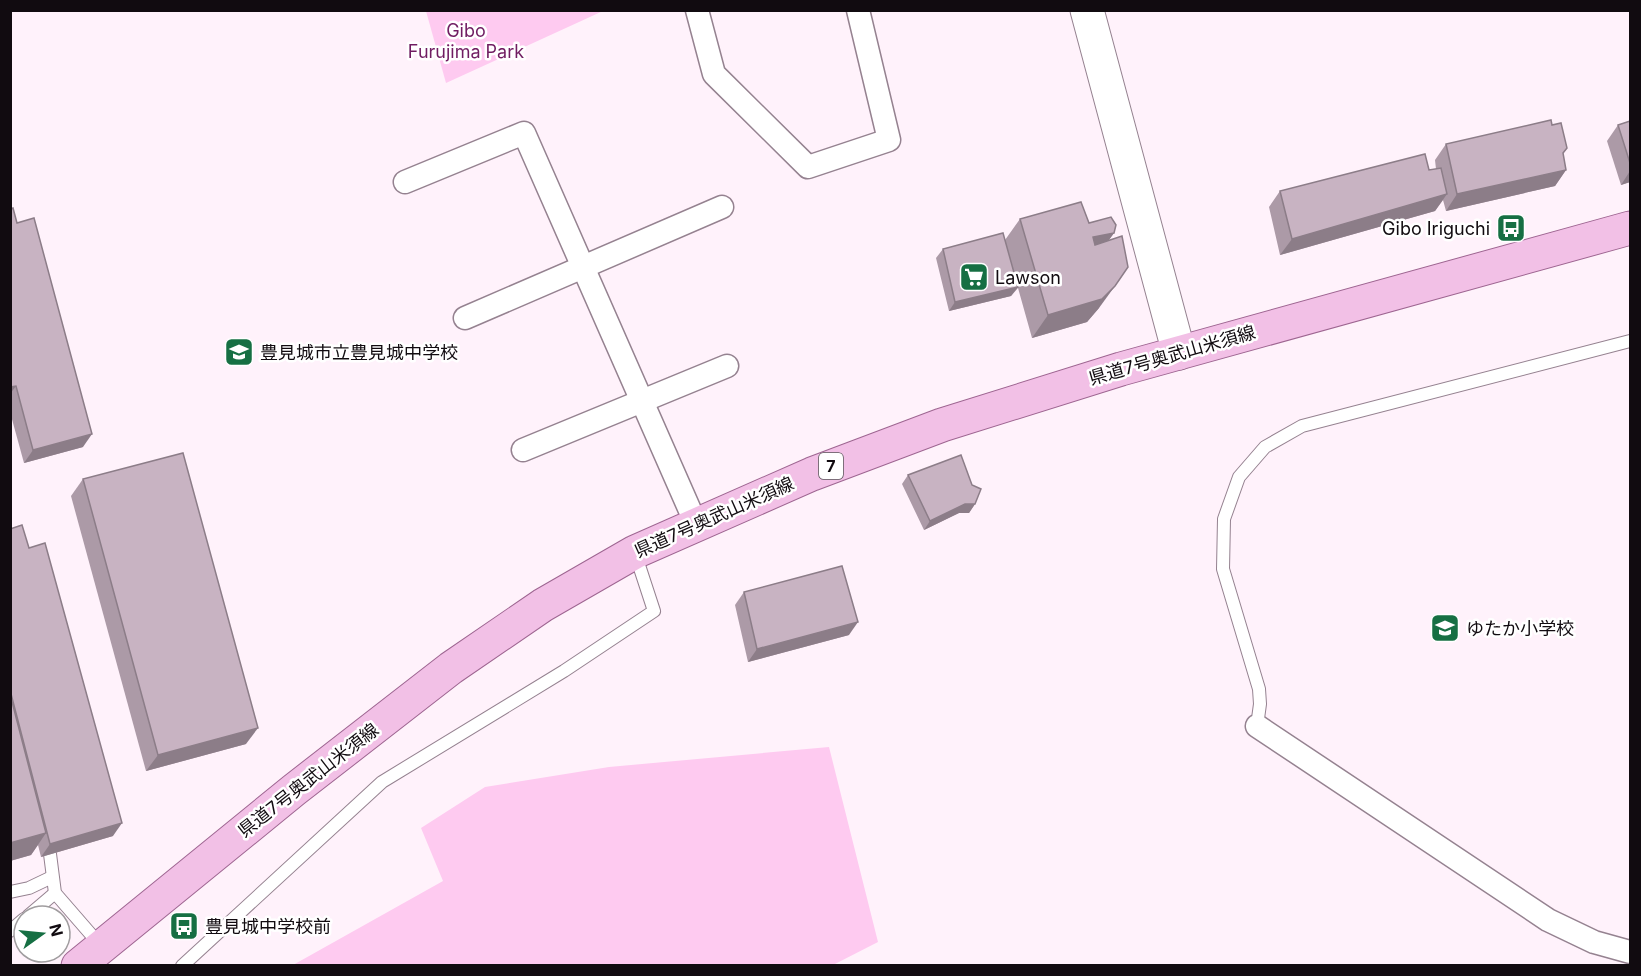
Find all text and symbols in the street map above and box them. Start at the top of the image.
park label: Gibo Furujima Park [408,20,524,62]
bus stop icon: Gibo Iriguchi [1495,212,1527,244]
place label: Gibo Iriguchi [1382,218,1490,239]
supermarket icon: Lawson [958,261,990,293]
place label: Lawson [995,267,1061,288]
street label: 県道7号奥武山米須線 [1086,321,1258,389]
school or university icon: 豊見城市立豊見城中学校 [223,336,255,368]
place label: 豊見城市立豊見城中学校 [260,342,458,363]
road number: 7 [819,453,843,479]
street label: 県道7号奥武山米須線 [631,472,797,562]
school or university icon: ゆたか小学校 [1429,612,1461,644]
place label: ゆたか小学校 [1466,618,1574,639]
street label: 県道7号奥武山米須線 [234,719,382,841]
north arrow [12,904,72,964]
bus stop icon: 豊見城中学校前 [168,910,200,942]
place label: 豊見城中学校前 [205,916,331,937]
text: N [45,922,68,939]

